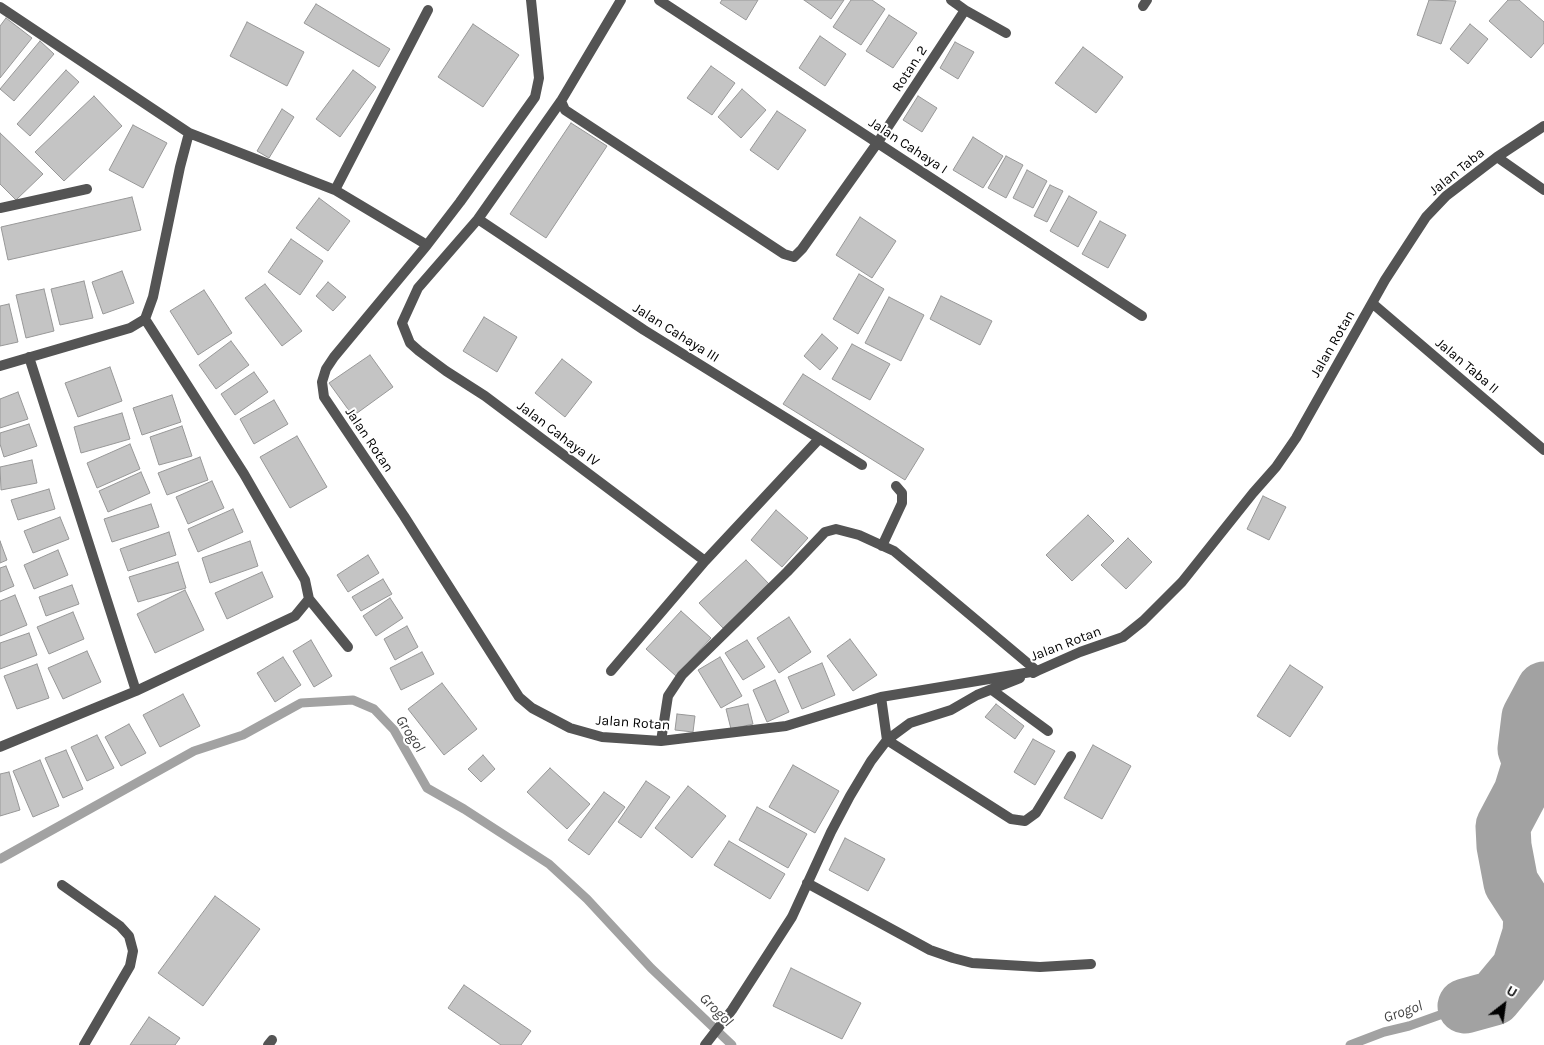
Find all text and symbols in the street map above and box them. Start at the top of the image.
street label: Rotan. 2 [889,43,931,95]
street label: Jalan Cahaya I [865,114,951,178]
street label: Jalan Taba [1426,145,1488,199]
street label: Jalan Cahaya III [630,300,722,366]
street label: Jalan Rotan [1307,308,1359,380]
street label: Jalan Taba II [1432,335,1502,397]
street label: Jalan Cahaya IV [514,398,602,470]
street label: Jalan Rotan [341,404,397,476]
street label: Jalan Rotan [1028,623,1104,665]
water label: Grogol [392,712,428,756]
street label: Jalan Rotan [595,712,671,734]
north arrow [1479,980,1529,1030]
text: U [1503,982,1520,1001]
water label: Grogol [696,990,736,1030]
water label: Grogol [1381,997,1425,1027]

